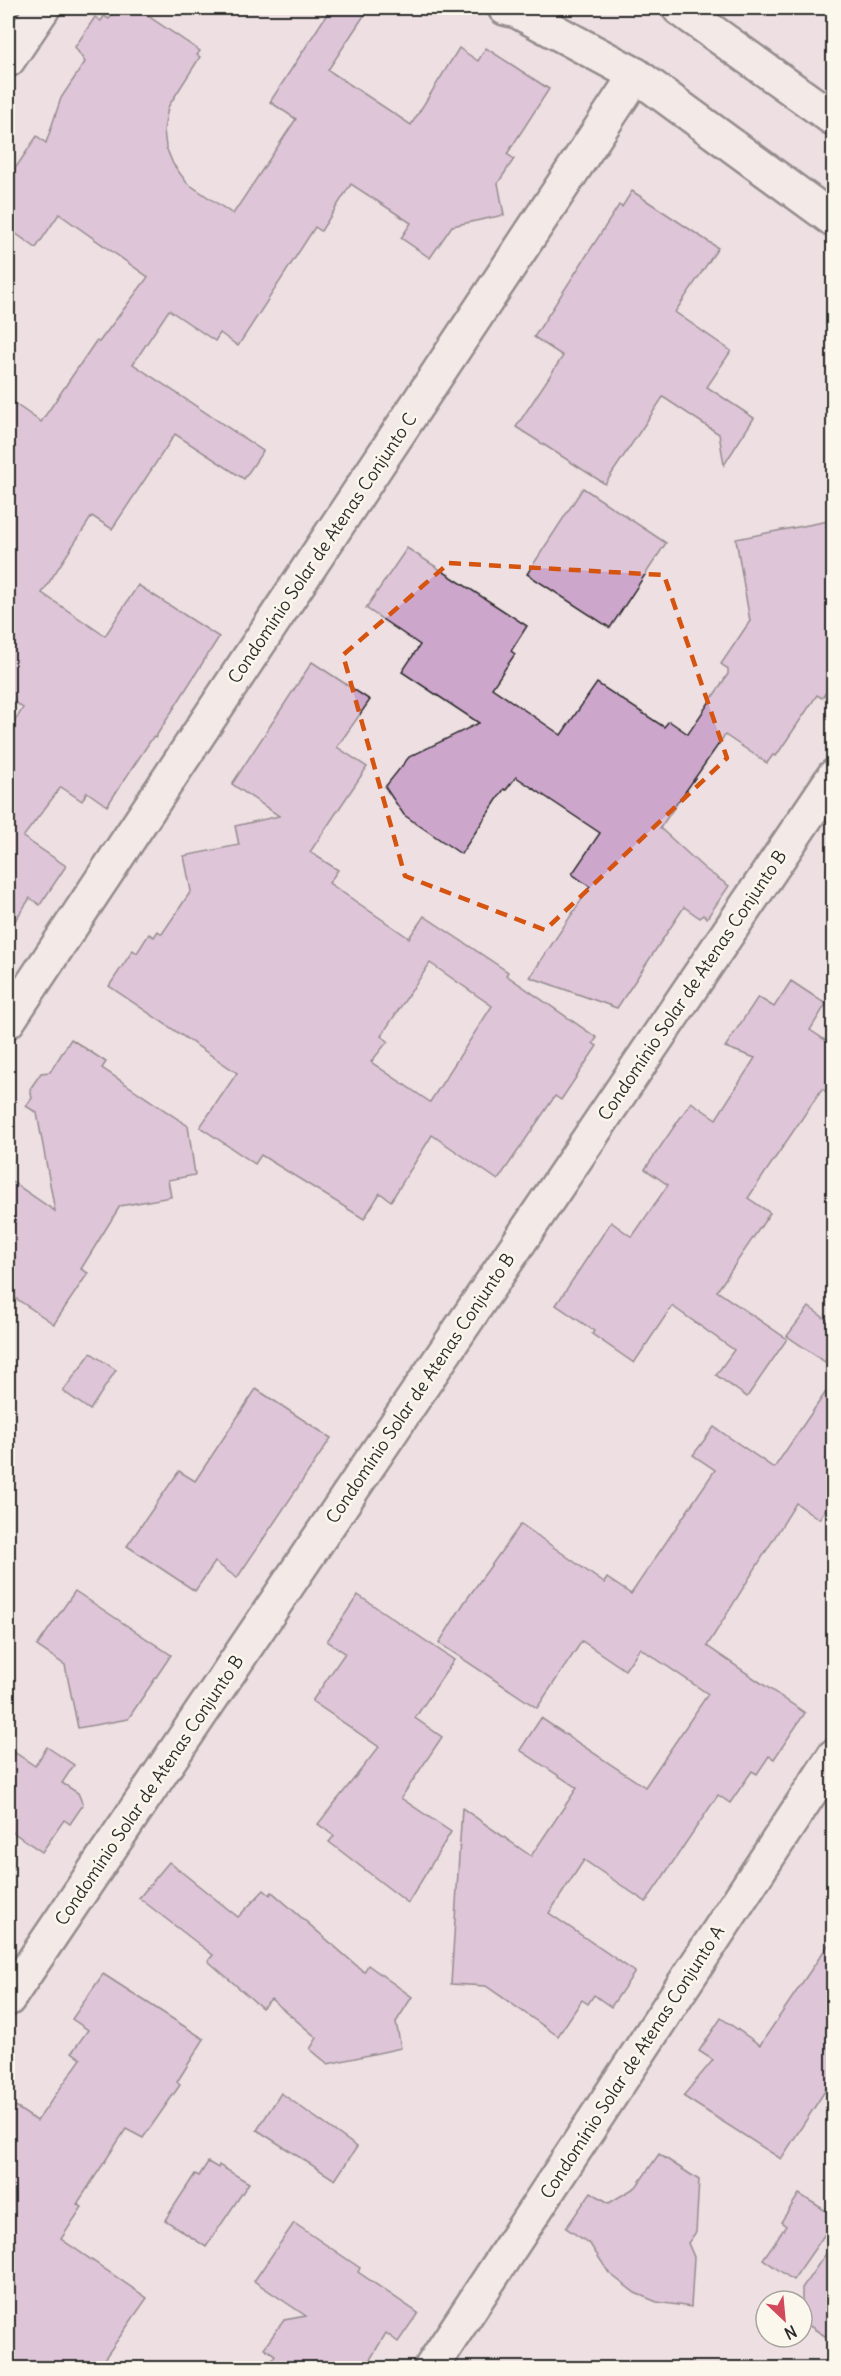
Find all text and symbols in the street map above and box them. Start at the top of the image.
street label: Condomínio Solar de Atenas Conjunto C [223,408,422,688]
street label: Condomínio Solar de Atenas Conjunto B [593,845,791,1125]
street label: Condomínio Solar de Atenas Conjunto B [321,1248,519,1528]
street label: Condomínio Solar de Atenas Conjunto B [50,1650,248,1930]
street label: Condomínio Solar de Atenas Conjunto A [535,1921,729,2203]
north arrow [754,2289,814,2349]
text: N [781,2321,800,2344]

